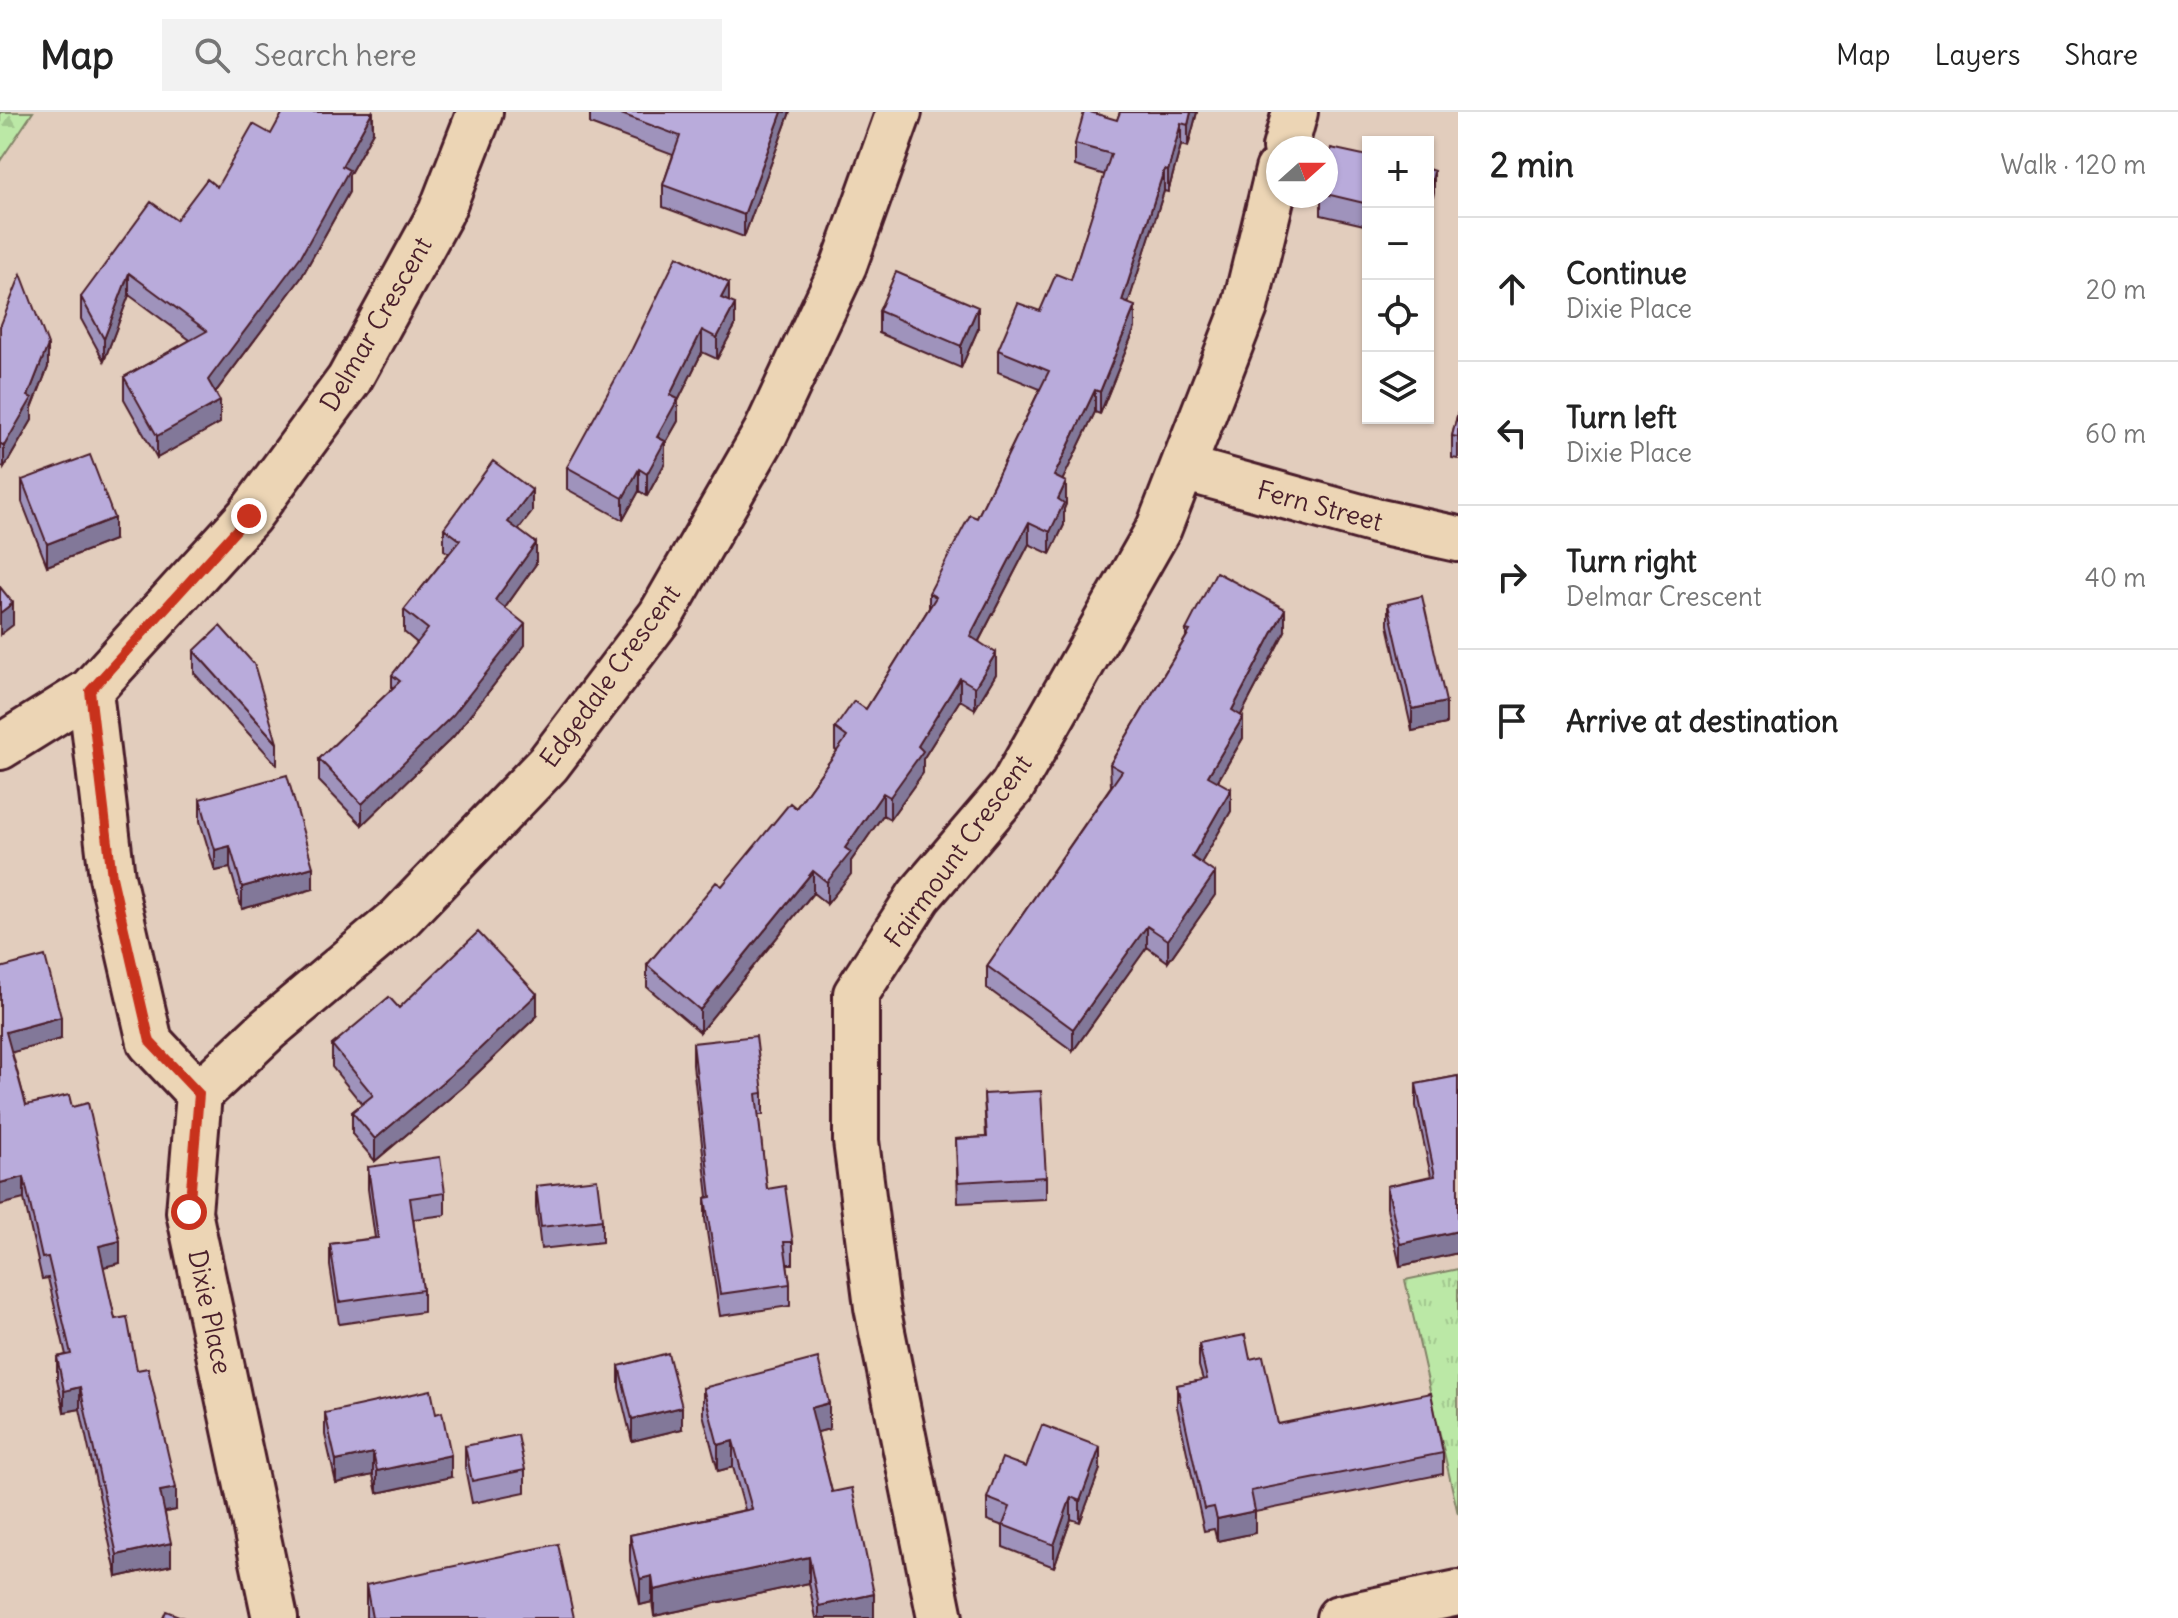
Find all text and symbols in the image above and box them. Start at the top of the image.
search box [162,19,722,91]
text: Map [40,32,114,79]
icon: search [190,33,234,77]
text: Search here [254,36,417,74]
text: Map [1836,37,1891,73]
text: Layers [1935,37,2021,73]
text: Share [2065,37,2138,73]
north arrow [1266,136,1338,208]
map controls [1362,136,1434,424]
button: + [1362,136,1434,208]
text: 2 min [1490,143,1574,186]
text: Walk · 120 m [2000,148,2146,181]
button: − [1362,208,1434,280]
street label: Delmar Crescent [312,231,439,417]
text: Continue [1566,254,1687,292]
icon: ahead [1490,267,1534,311]
text: 20 m [2086,273,2146,306]
button: locate [1362,280,1434,352]
text: Dixie Place [1566,292,1692,325]
button: layers [1362,352,1434,424]
text: Turn left [1566,398,1677,436]
icon: left [1490,411,1534,455]
text: 60 m [2085,417,2146,450]
text: Dixie Place [1566,436,1692,469]
street label: Fern Street [1254,473,1387,538]
route end [231,498,267,534]
text: Turn right [1566,542,1697,580]
icon: right [1490,555,1534,599]
text: 40 m [2085,561,2146,594]
street label: Edgedale Crescent [532,578,687,774]
text: Delmar Crescent [1566,580,1762,613]
icon: arrive [1490,699,1534,743]
text: Arrive at destination [1566,702,1838,740]
street label: Fairmount Crescent [877,748,1039,953]
route start [171,1194,207,1230]
street label: Dixie Place [181,1247,240,1377]

